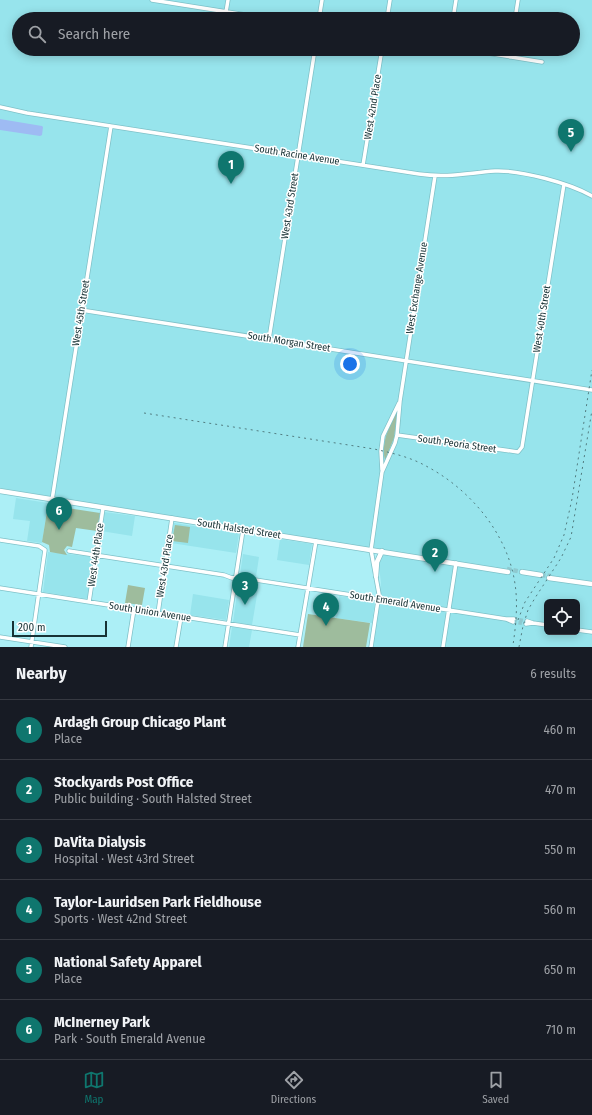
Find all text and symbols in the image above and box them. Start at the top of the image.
search box [12,12,580,56]
icon: search [26,23,48,45]
text: Search here [58,25,130,43]
street label: West 42nd Place [362,73,384,141]
pin: 5 [558,119,584,152]
street label: South Racine Avenue [254,142,340,168]
pin: 1 [218,151,244,184]
street label: West 43rd Street [279,171,301,240]
street label: West Exchange Avenue [404,241,430,335]
street label: West 45th Street [70,278,92,347]
street label: West 40th Street [531,284,553,353]
street label: South Morgan Street [247,330,332,355]
your location [340,354,360,374]
street label: South Peoria Street [417,433,498,456]
pin: 6 [46,497,72,530]
street label: South Halsted Street [196,516,282,542]
street label: West 44th Place [86,522,106,588]
street label: West 43rd Place [154,533,176,599]
pin: 2 [422,539,448,572]
pin: 3 [232,572,258,605]
street label: South Emerald Avenue [349,589,441,615]
pin: 4 [313,593,339,626]
map controls [544,599,580,635]
button: locate [544,599,580,635]
street label: South Union Avenue [108,600,192,624]
scale bar [12,619,107,638]
text: 200 m [18,621,45,634]
text: Nearby [16,663,67,684]
text: 6 results [530,666,576,681]
text: Ardagh Group Chicago Plant [54,713,226,731]
text: 1 [26,722,32,737]
text: 460 m [543,722,576,737]
text: Place [54,731,82,746]
text: Stockyards Post Office [54,773,193,791]
text: 2 [26,782,32,797]
text: 470 m [545,782,576,797]
text: Public building · South Halsted Street [54,791,252,806]
text: DaVita Dialysis [54,833,146,851]
text: 3 [26,842,32,857]
text: 550 m [544,842,576,857]
text: Hospital · West 43rd Street [54,851,194,866]
text: Taylor-Lauridsen Park Fieldhouse [54,893,261,911]
text: 4 [26,902,32,917]
text: 560 m [544,902,576,917]
text: Sports · West 42nd Street [54,911,187,926]
text: National Safety Apparel [54,953,202,971]
text: 5 [26,962,32,977]
text: 650 m [544,962,576,977]
text: Place [54,971,82,986]
text: McInerney Park [54,1013,150,1031]
text: 6 [26,1022,32,1037]
text: 710 m [546,1022,576,1037]
text: Park · South Emerald Avenue [54,1031,205,1046]
tab: Map [83,1069,105,1106]
tab: Directions [271,1069,316,1106]
tab: Saved [482,1069,509,1106]

